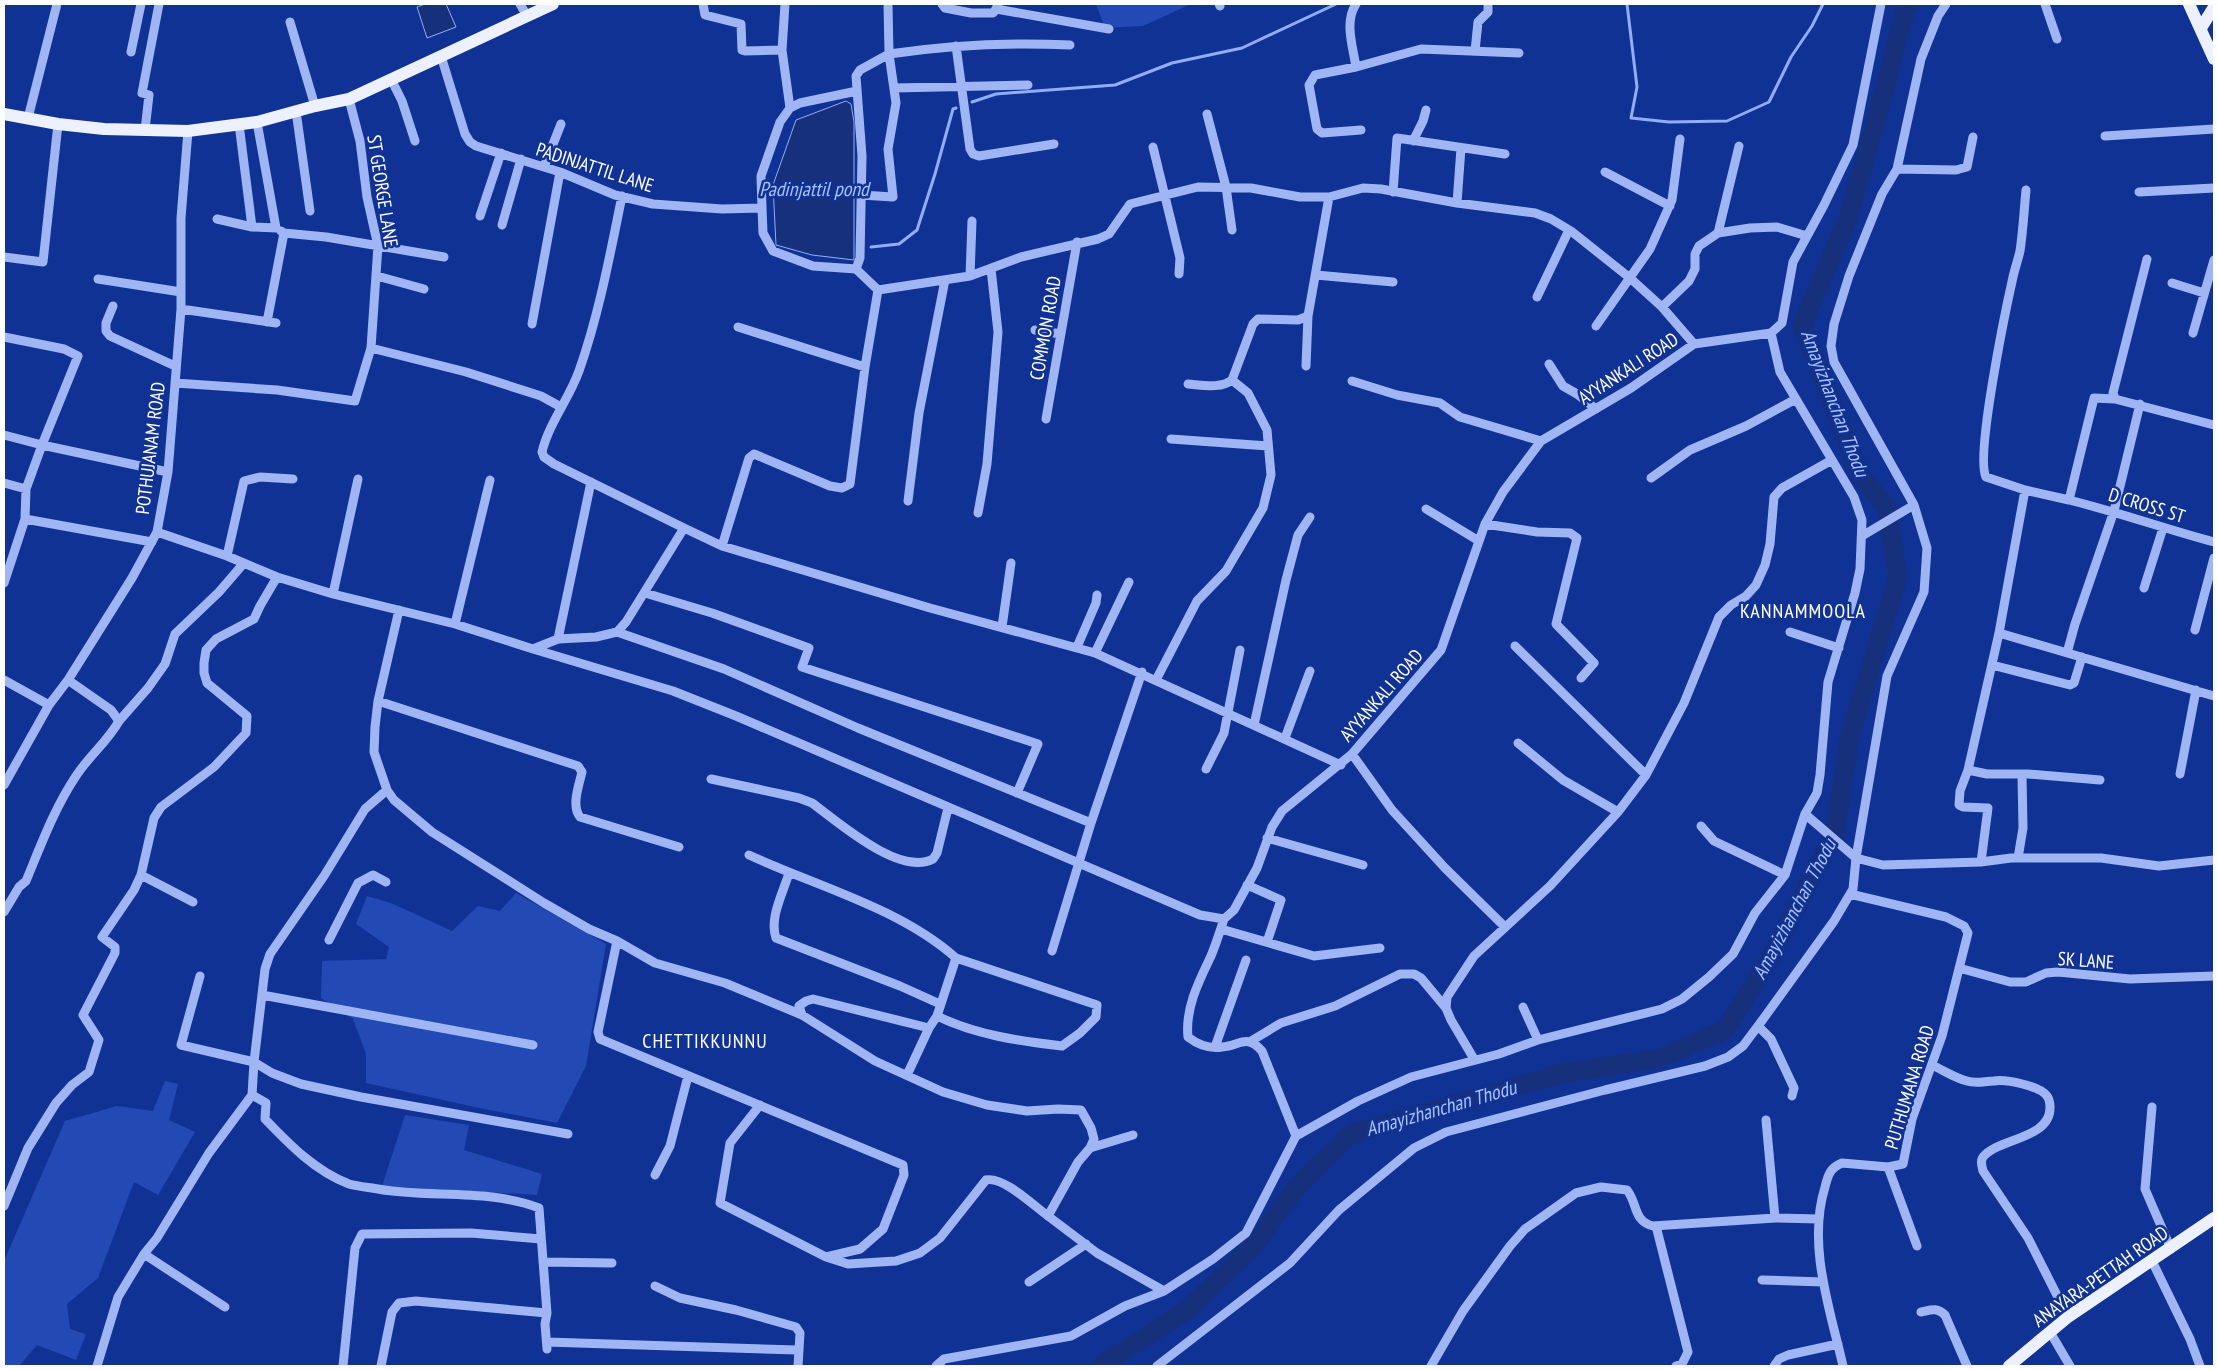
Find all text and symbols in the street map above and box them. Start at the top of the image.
street label: ST GEORGE LANE [362,133,404,249]
street label: PADINJATTIL LANE [533,137,657,197]
water label: Padinjattil pond [759,176,871,202]
street label: COMMON ROAD [1024,274,1066,382]
water label: Amayizhanchan Thodu [1795,326,1875,481]
street label: AYYANKALI ROAD [1573,327,1683,409]
street label: POTHUJANAM ROAD [130,380,170,516]
street label: D CROSS ST [2106,482,2189,528]
district label: KANNAMMOOLA [1740,598,1866,624]
street label: AYYANKALI ROAD [1334,644,1428,746]
water label: Amayizhanchan Thodu [1746,833,1843,984]
street label: SK LANE [2057,946,2115,974]
street label: PUTHUMANA ROAD [1879,1022,1939,1152]
district label: CHETTIKKUNNU [642,1028,768,1054]
water label: Amayizhanchan Thodu [1363,1074,1520,1142]
street label: ANAYARA-PETTAH ROAD [2028,1220,2172,1332]

